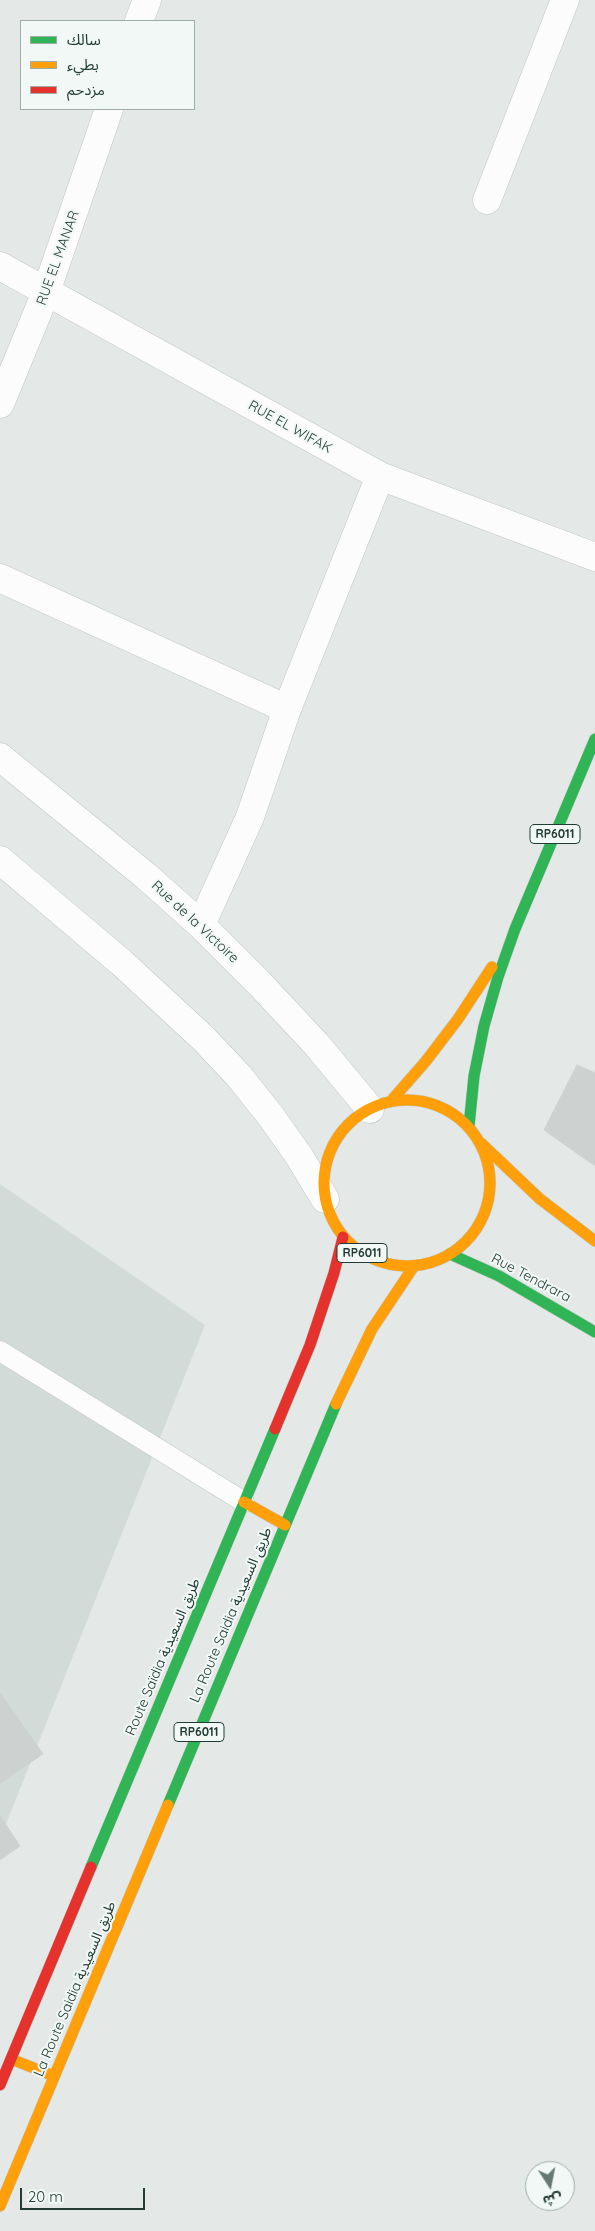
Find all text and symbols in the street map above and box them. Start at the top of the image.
legend [20,20,195,110]
text: سالك [67,30,101,49]
text: بطيء [67,55,99,74]
text: مزدحم [67,80,105,99]
street label: RUE EL MANAR [33,208,83,308]
street label: RUE EL WIFAK [245,397,335,457]
road number: RP6011 [530,824,580,844]
street label: Rue de la Victoire [148,877,242,967]
road number: RP6011 [337,1244,387,1262]
street label: Rue Tendrara [488,1250,574,1306]
street label: La Route Saidia طريق السعيدية [186,1525,276,1705]
street label: Route Saïdia طريق السعيدية [122,1576,204,1738]
road number: RP6011 [174,1722,224,1741]
street label: La Route Saidia طريق السعيدية [30,1899,120,2079]
north arrow [525,2161,575,2211]
scale bar [22,2178,148,2210]
text: 20 m [28,2187,63,2206]
text: ش [542,2189,564,2210]

